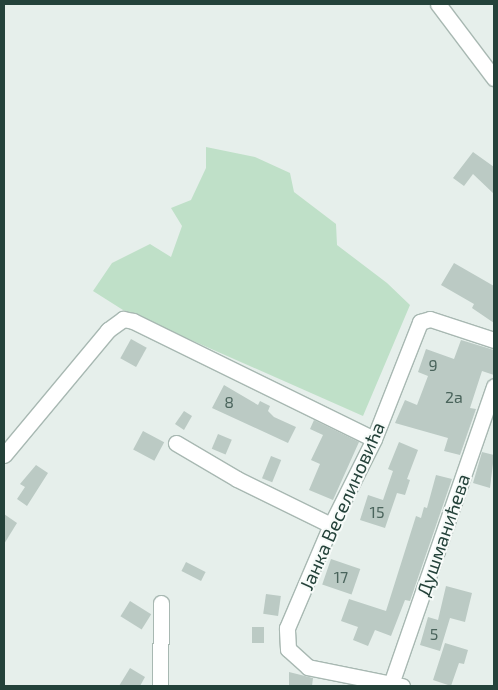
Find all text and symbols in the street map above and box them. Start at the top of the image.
house number: 9 [428,355,438,375]
house number: 2a [445,387,463,407]
house number: 8 [224,392,234,412]
street label: Јанка Веселиновића [295,418,389,594]
street label: Душманићева [411,471,475,599]
house number: 15 [370,502,384,522]
house number: 17 [334,567,348,587]
house number: 5 [430,624,438,644]

